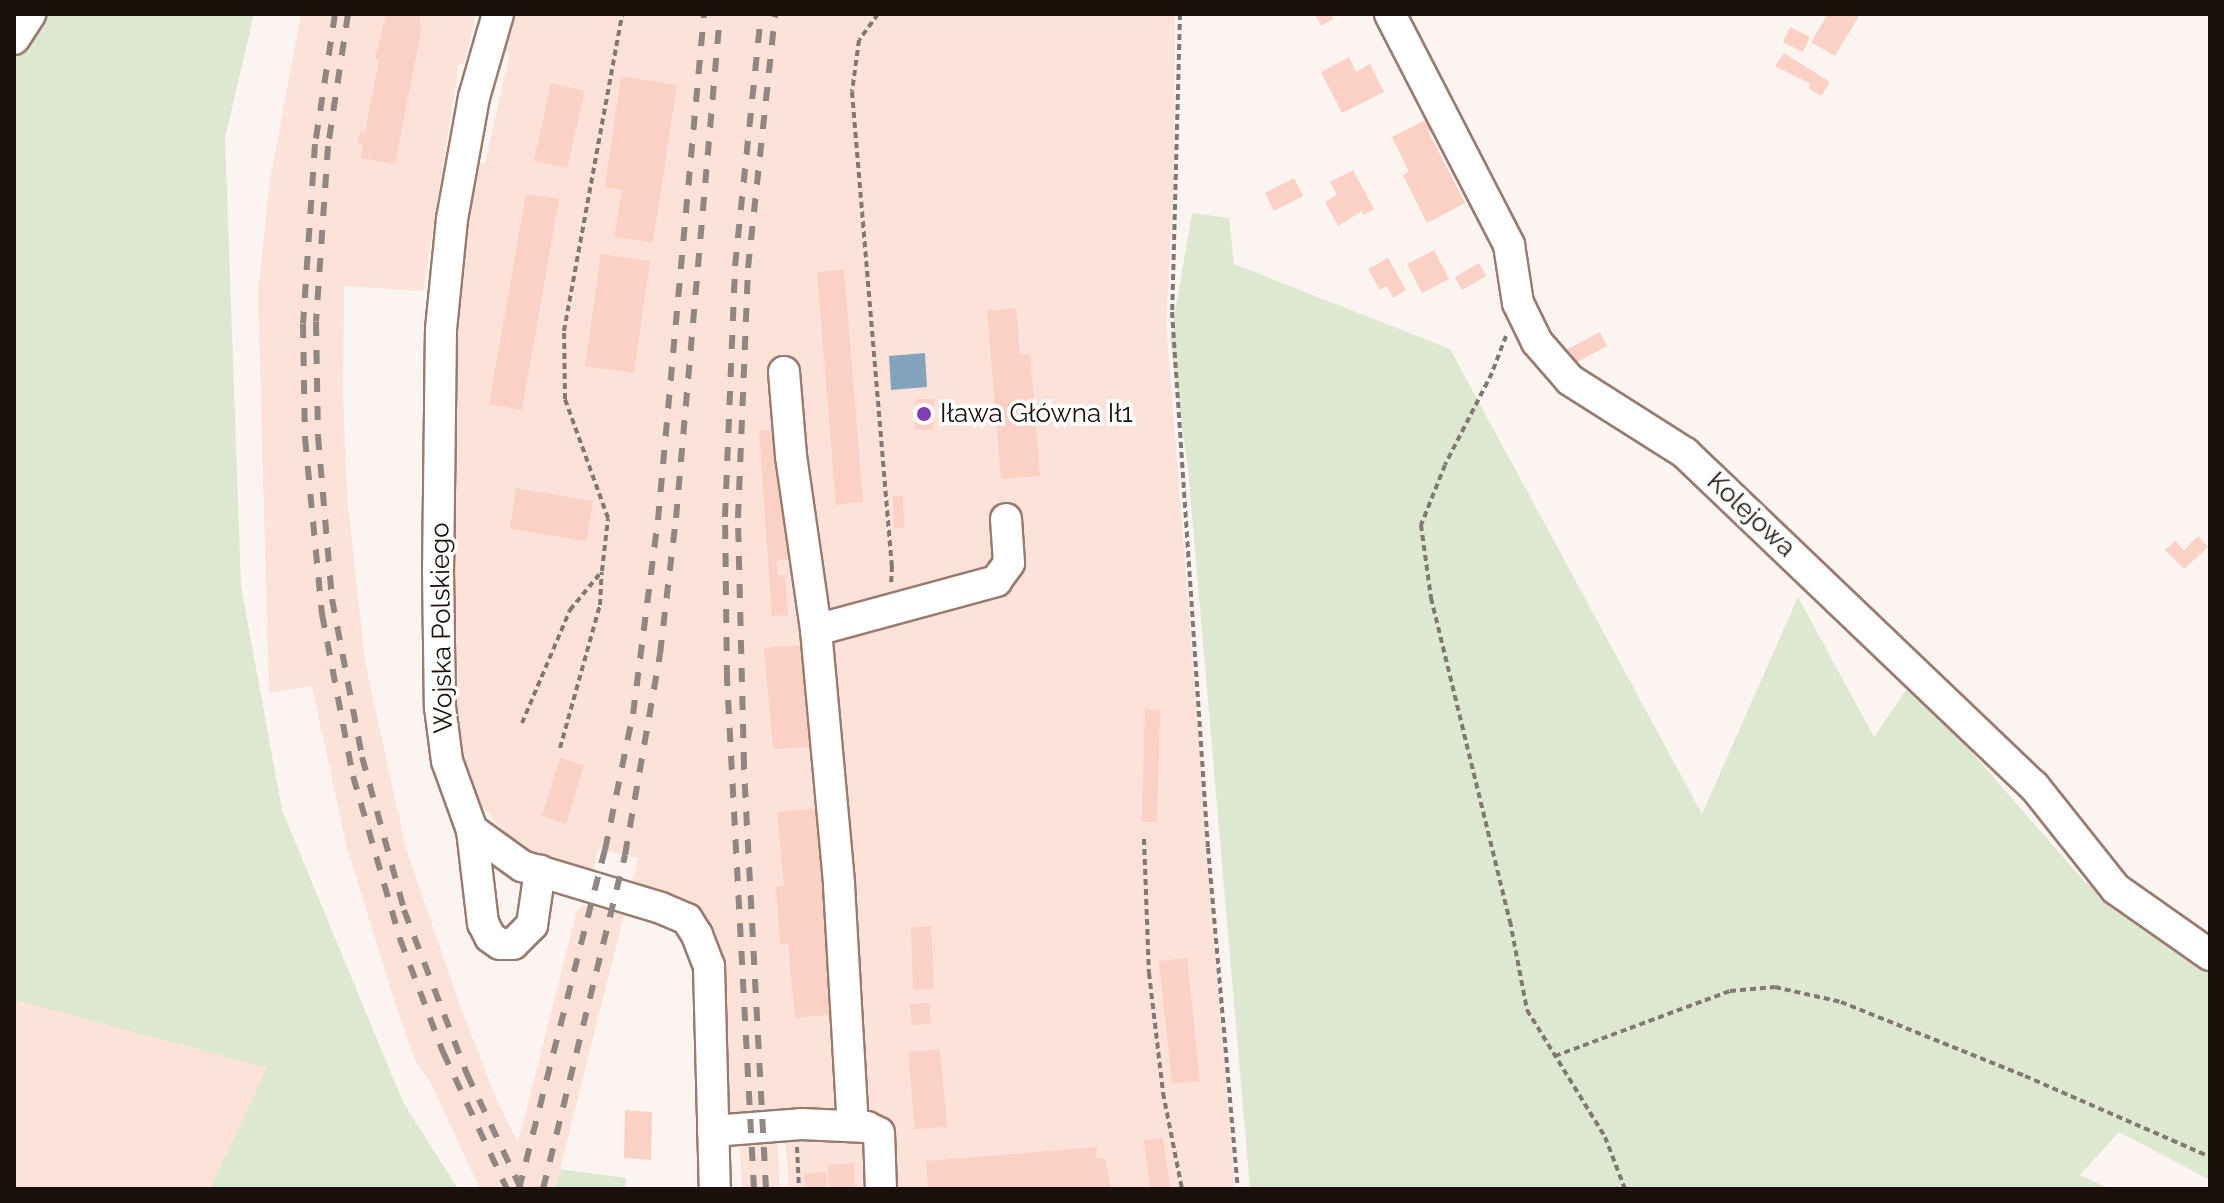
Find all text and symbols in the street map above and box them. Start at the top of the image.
place label: Iława Główna Ił1 [940,398,1133,430]
marker: Iława Główna Ił1 [915,405,933,423]
street label: Kolejowa [1700,466,1802,564]
street label: Wojska Polskiego [425,522,459,734]

